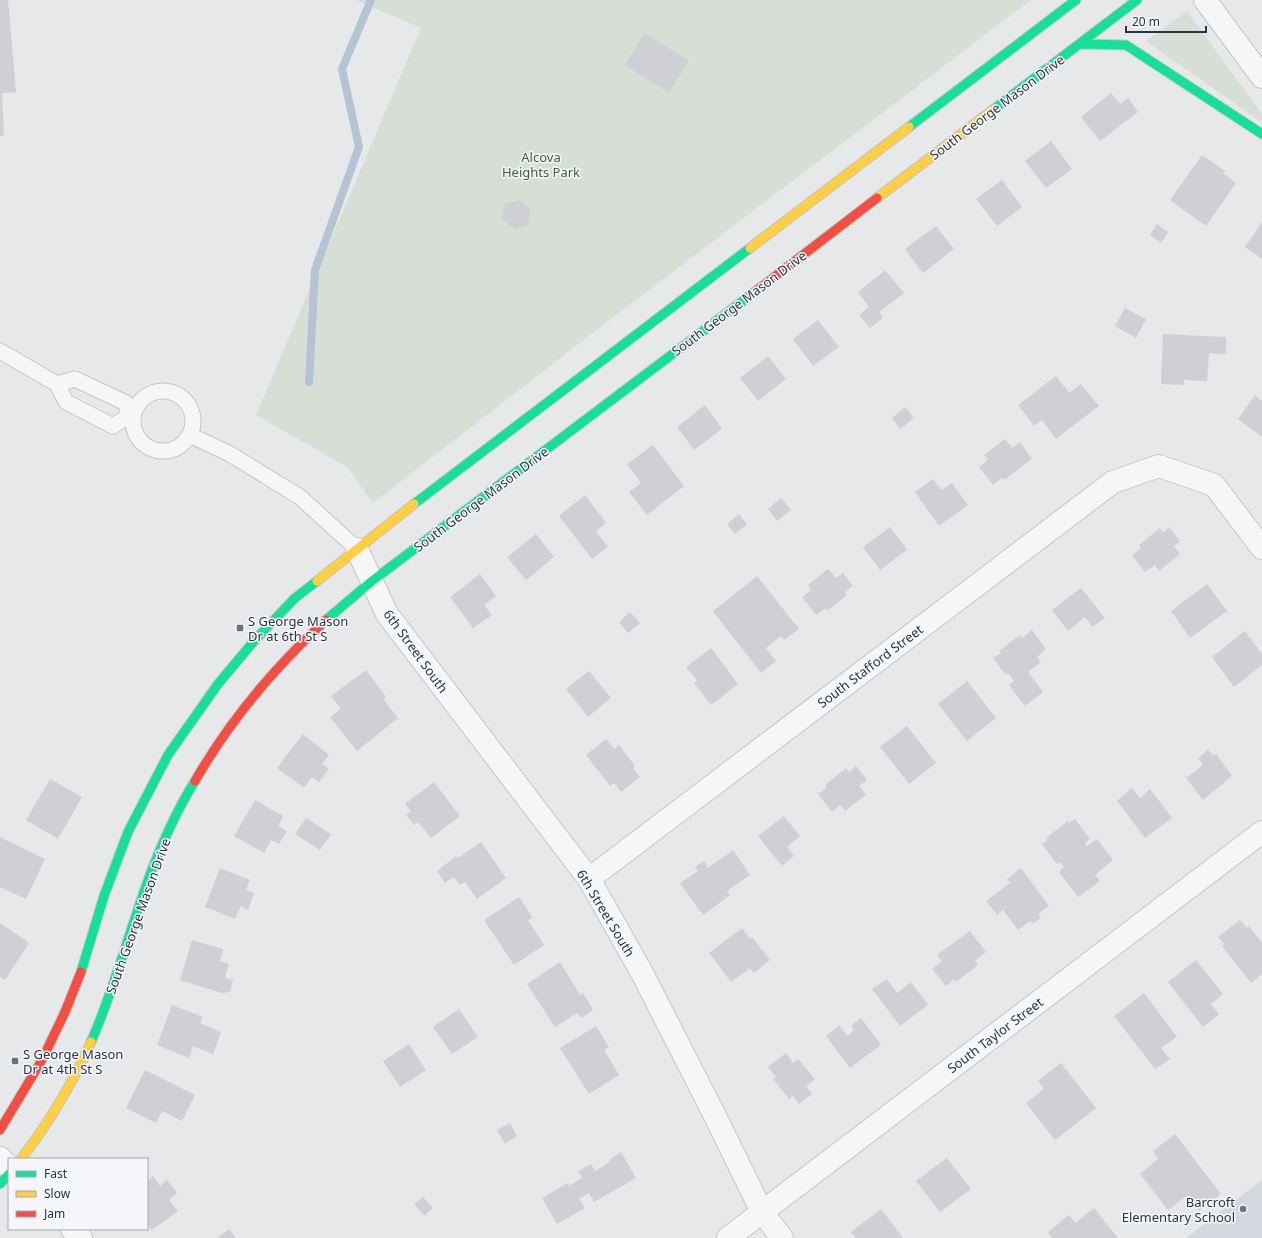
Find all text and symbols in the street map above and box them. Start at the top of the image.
scale bar [1126,8,1206,34]
text: 20 m [1132,13,1160,30]
street label: South George Mason Drive [926,50,1068,164]
park label: Alcova Heights Park [502,148,580,181]
street label: South George Mason Drive [668,246,810,360]
street label: South George Mason Drive [410,442,552,556]
street label: 6th Street South [380,606,452,696]
place label: S George Mason Dr at 6th St S [248,612,348,645]
street label: South Stafford Street [814,620,927,712]
marker: S George Mason Dr at 6th St S [235,623,245,633]
street label: South George Mason Drive [101,836,175,996]
street label: 6th Street South [573,866,639,960]
street label: South Taylor Street [943,993,1047,1077]
place label: S George Mason Dr at 4th St S [23,1045,123,1078]
marker: S George Mason Dr at 4th St S [10,1056,20,1066]
legend [8,1158,148,1230]
text: Fast [44,1165,68,1182]
text: Slow [44,1185,71,1202]
place label: Barcroft Elementary School [1122,1193,1235,1226]
marker: Barcroft Elementary School [1238,1204,1248,1214]
text: Jam [43,1205,65,1222]

